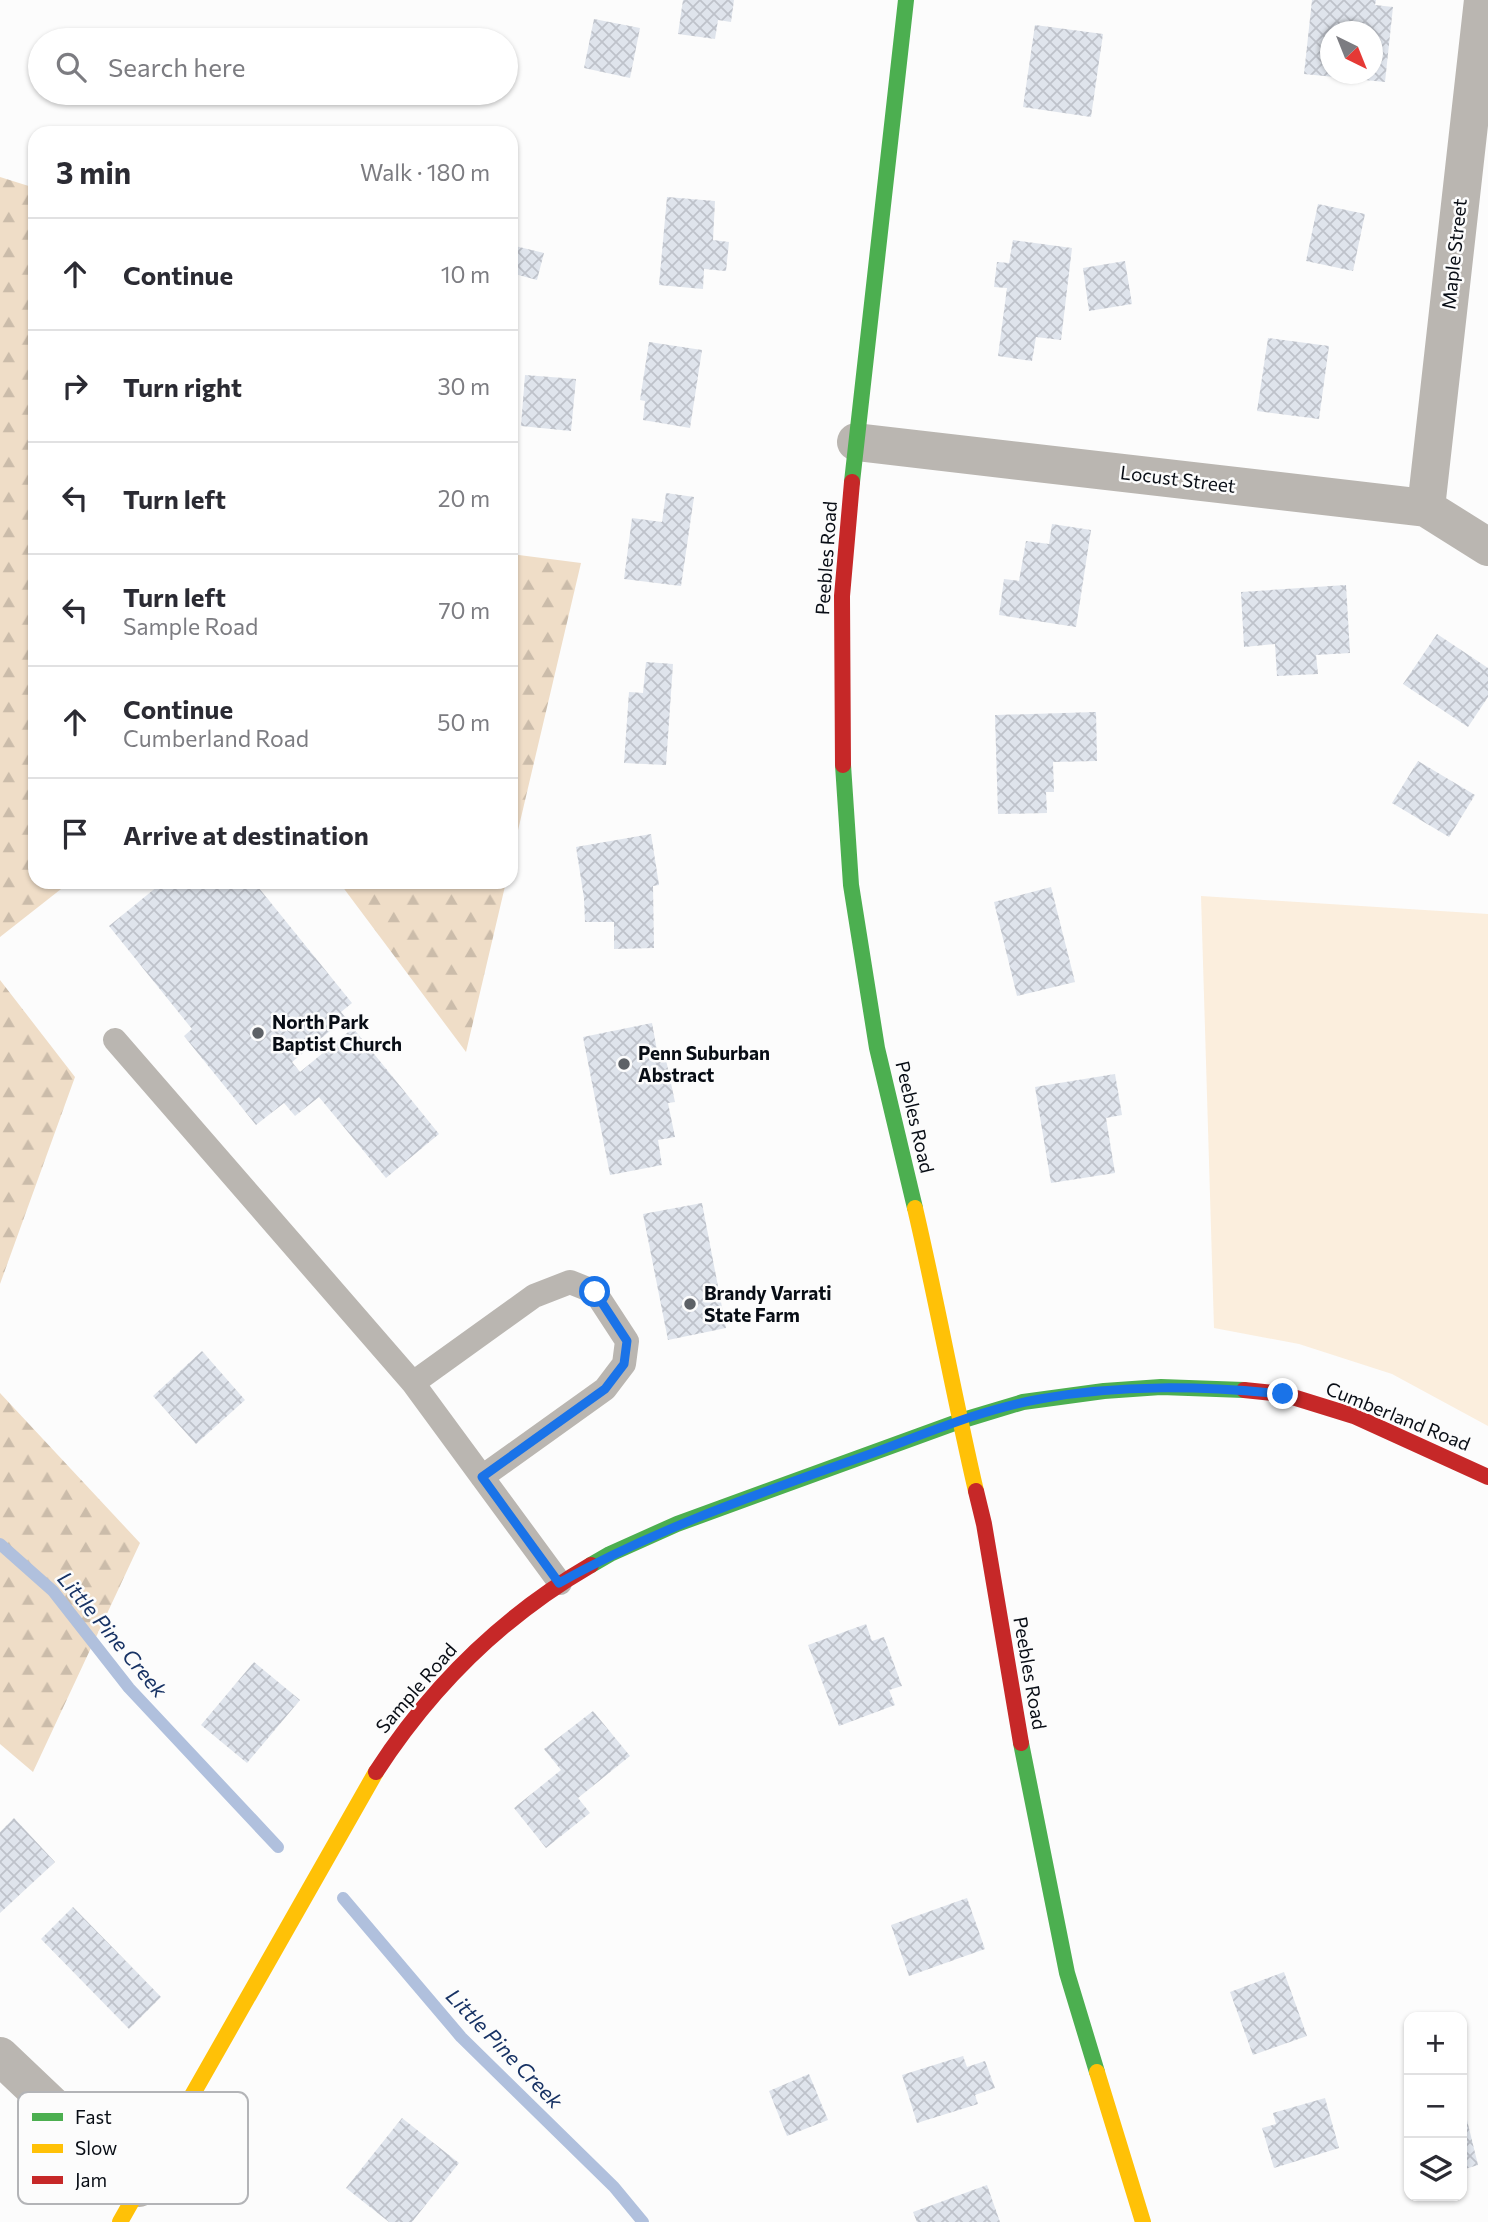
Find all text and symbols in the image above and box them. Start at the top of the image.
north arrow [1320,21,1383,84]
search box [28,28,518,105]
icon: search [52,48,90,86]
text: Search here [108,51,246,82]
text: 3 min [56,153,131,190]
text: Walk · 180 m [360,158,490,186]
street label: Maple Street [1436,197,1471,311]
icon: ahead [56,255,94,293]
text: Continue [123,259,233,290]
text: 10 m [441,260,490,288]
icon: right [56,367,94,405]
text: Turn right [123,371,242,402]
text: 30 m [437,372,490,400]
street label: Locust Street [1119,460,1237,497]
icon: left [56,479,94,517]
text: Turn left [123,483,226,514]
text: 20 m [438,484,490,512]
street label: Peebles Road [810,500,841,616]
text: Turn left [123,581,226,612]
icon: left [56,591,94,629]
text: 70 m [438,596,490,624]
text: Sample Road [123,612,258,640]
text: Continue [123,693,233,724]
icon: ahead [56,703,94,741]
text: 50 m [437,708,490,736]
text: Cumberland Road [123,724,309,752]
icon: arrive [56,815,94,853]
text: Arrive at destination [123,819,369,850]
place label: North Park Baptist Church [272,1010,402,1055]
marker: North Park Baptist Church [250,1025,266,1041]
place label: Penn Suburban Abstract [638,1041,770,1086]
marker: Penn Suburban Abstract [616,1056,632,1072]
street label: Peebles Road [891,1059,940,1175]
route start [579,1276,610,1307]
place label: Brandy Varrati State Farm [704,1281,832,1326]
marker: Brandy Varrati State Farm [682,1296,698,1312]
street label: Cumberland Road [1323,1376,1474,1455]
route end [1267,1378,1298,1409]
water label: Little Pine Creek [53,1566,173,1703]
street label: Peebles Road [1009,1615,1052,1731]
street label: Sample Road [370,1638,461,1737]
water label: Little Pine Creek [442,1983,569,2113]
map controls [1404,2012,1467,2201]
button: + [1404,2012,1467,2075]
button: − [1404,2075,1467,2138]
legend [18,2092,248,2204]
text: Fast [75,2105,112,2128]
text: Slow [75,2136,117,2159]
button: layers [1404,2138,1467,2201]
text: Jam [75,2168,107,2191]

